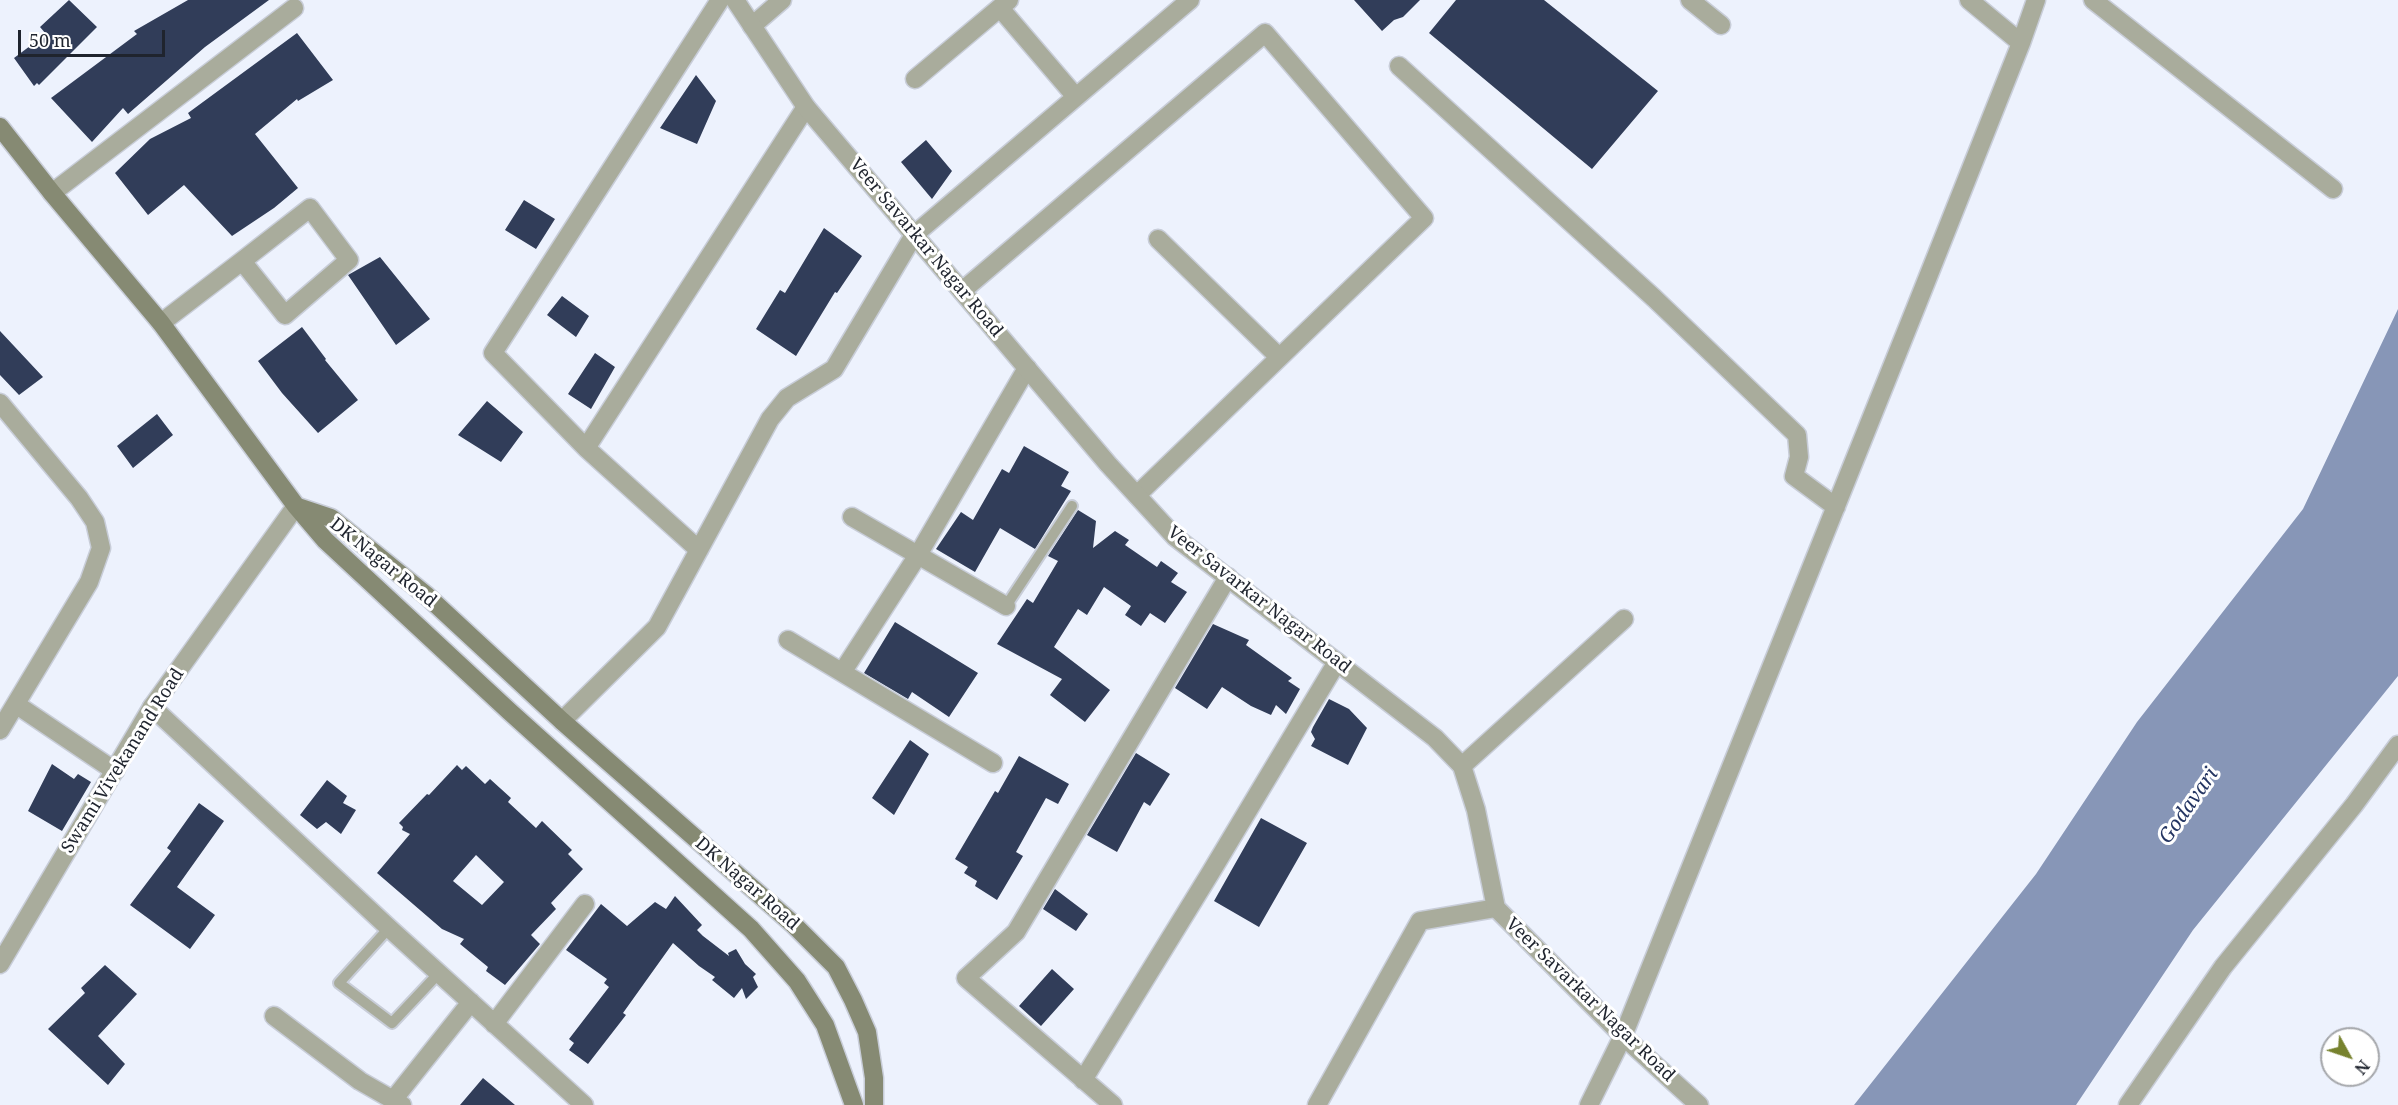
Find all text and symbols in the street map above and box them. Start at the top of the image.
scale bar [21,18,168,56]
text: 50 m [29,28,71,52]
street label: Veer Savarkar Nagar Road [845,154,1007,342]
street label: DK Nagar Road [325,514,441,612]
street label: Veer Savarkar Nagar Road [1163,522,1355,678]
street label: Swami Vivekanand Road [57,665,189,857]
water label: Godavari [2154,764,2224,848]
street label: DK Nagar Road [691,833,803,935]
street label: Veer Savarkar Nagar Road [1501,914,1679,1086]
north arrow [2320,1027,2380,1087]
text: N [2350,1055,2375,1079]

